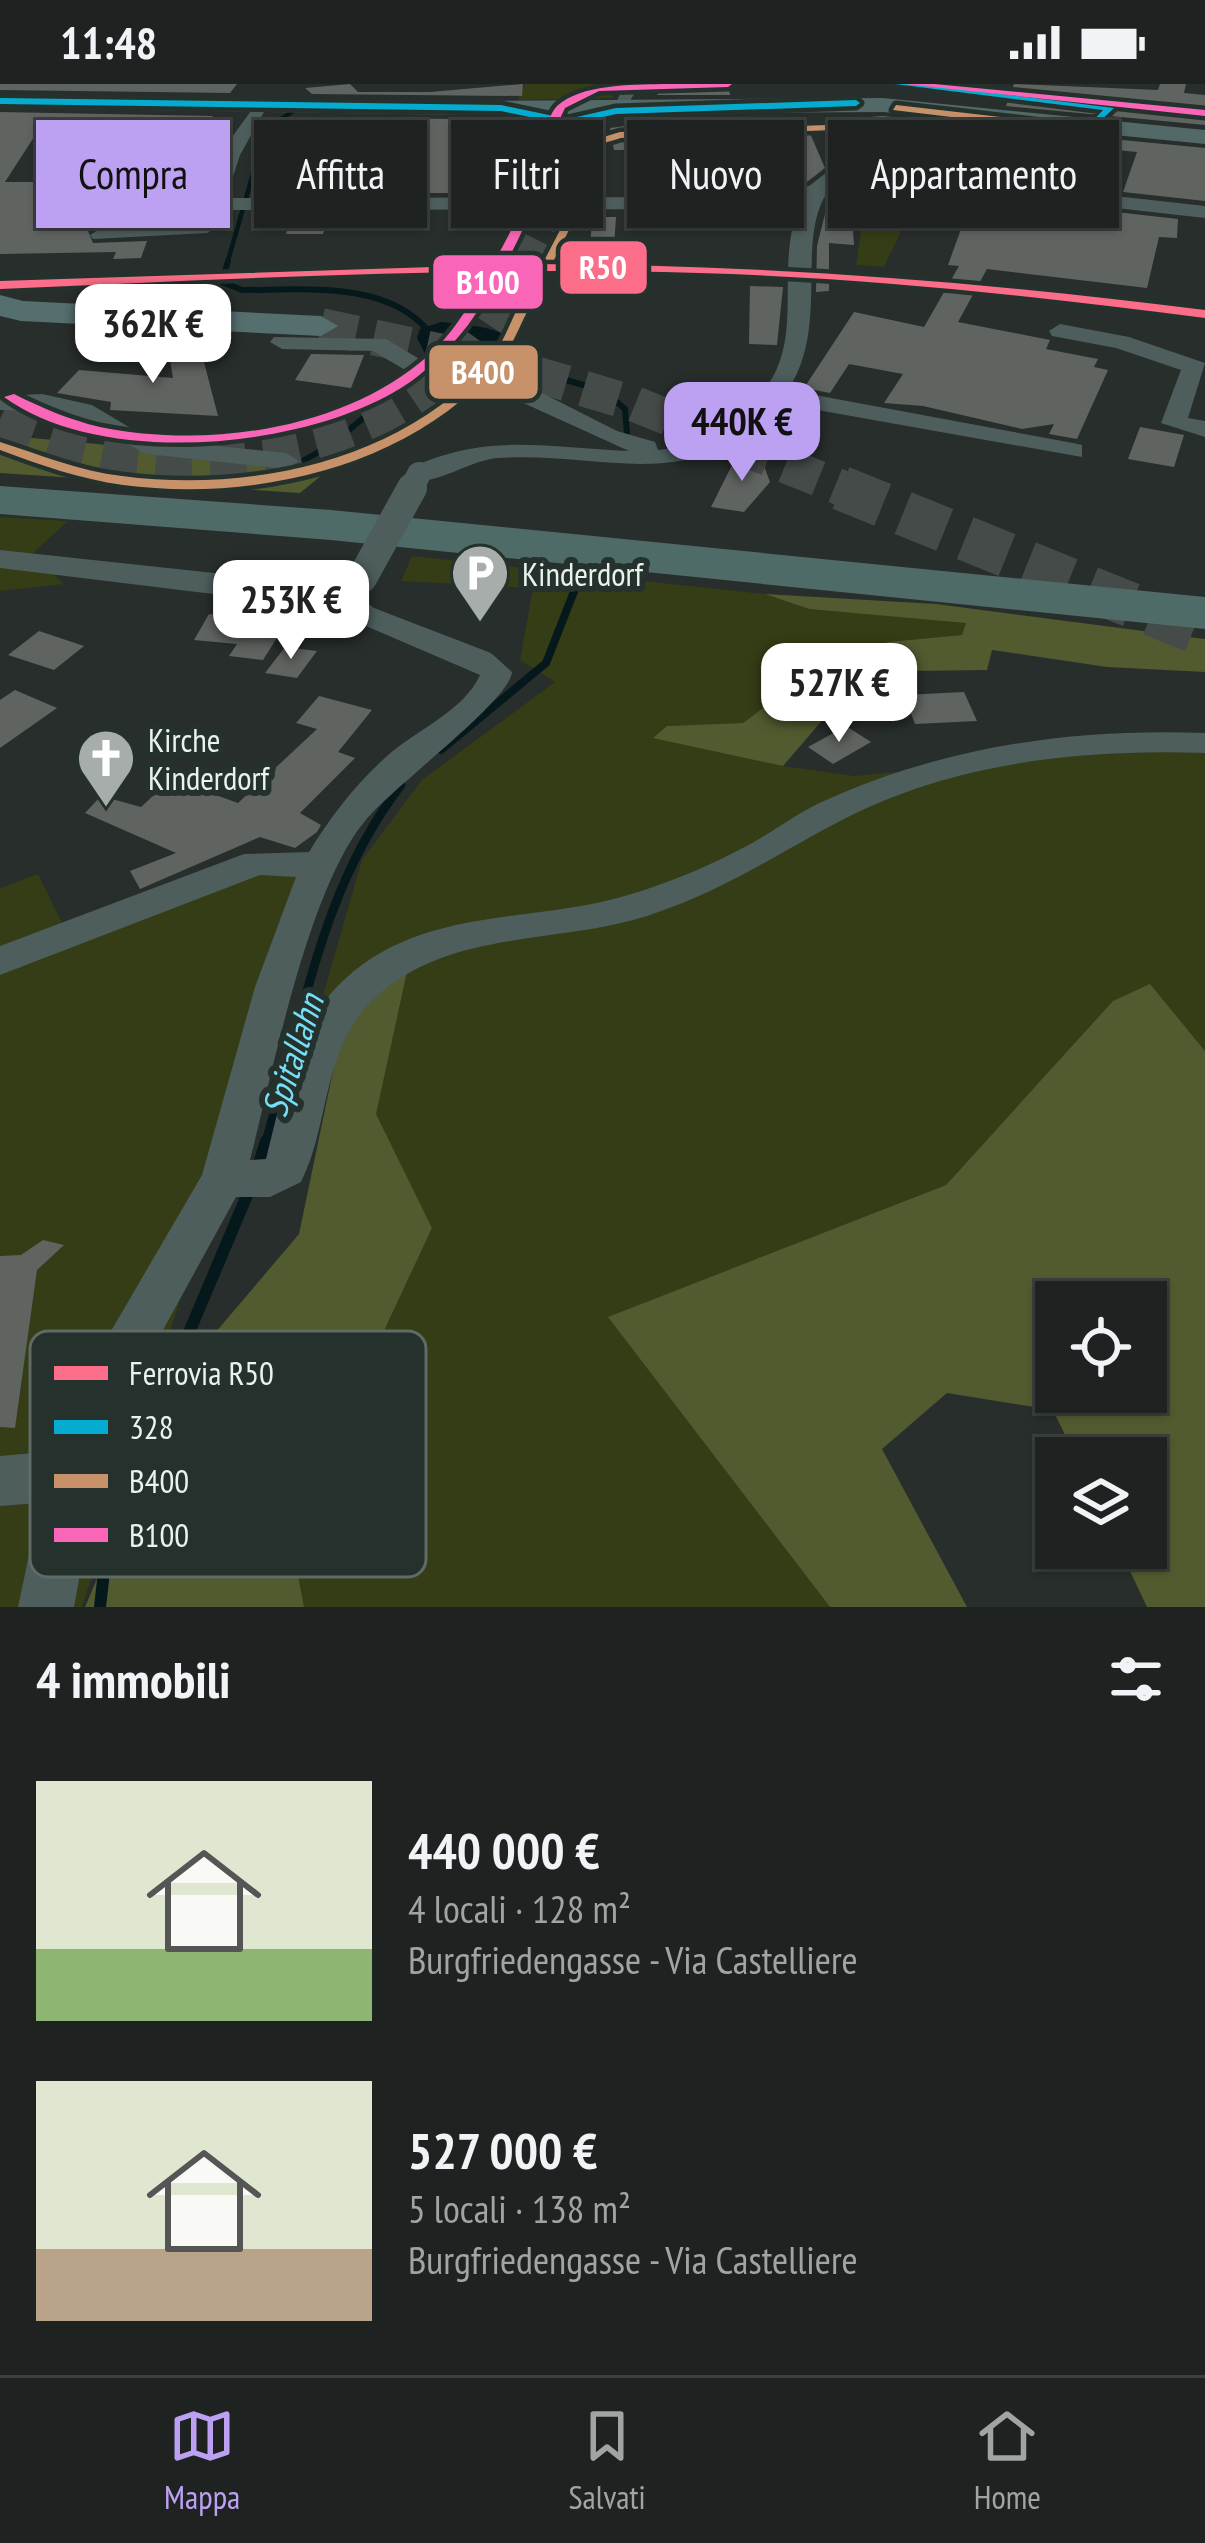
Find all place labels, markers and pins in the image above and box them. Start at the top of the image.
pin: 362K € [55,284,251,386]
pin: 440K € [644,382,840,484]
parking icon: Kinderdorf [449,542,511,624]
place label: Kinderdorf [522,552,644,595]
pin: 253K € [193,560,389,662]
pin: 527K € [741,643,937,745]
place label: Kirche Kinderdorf [148,718,270,799]
church icon: Kirche Kinderdorf [75,727,137,809]

